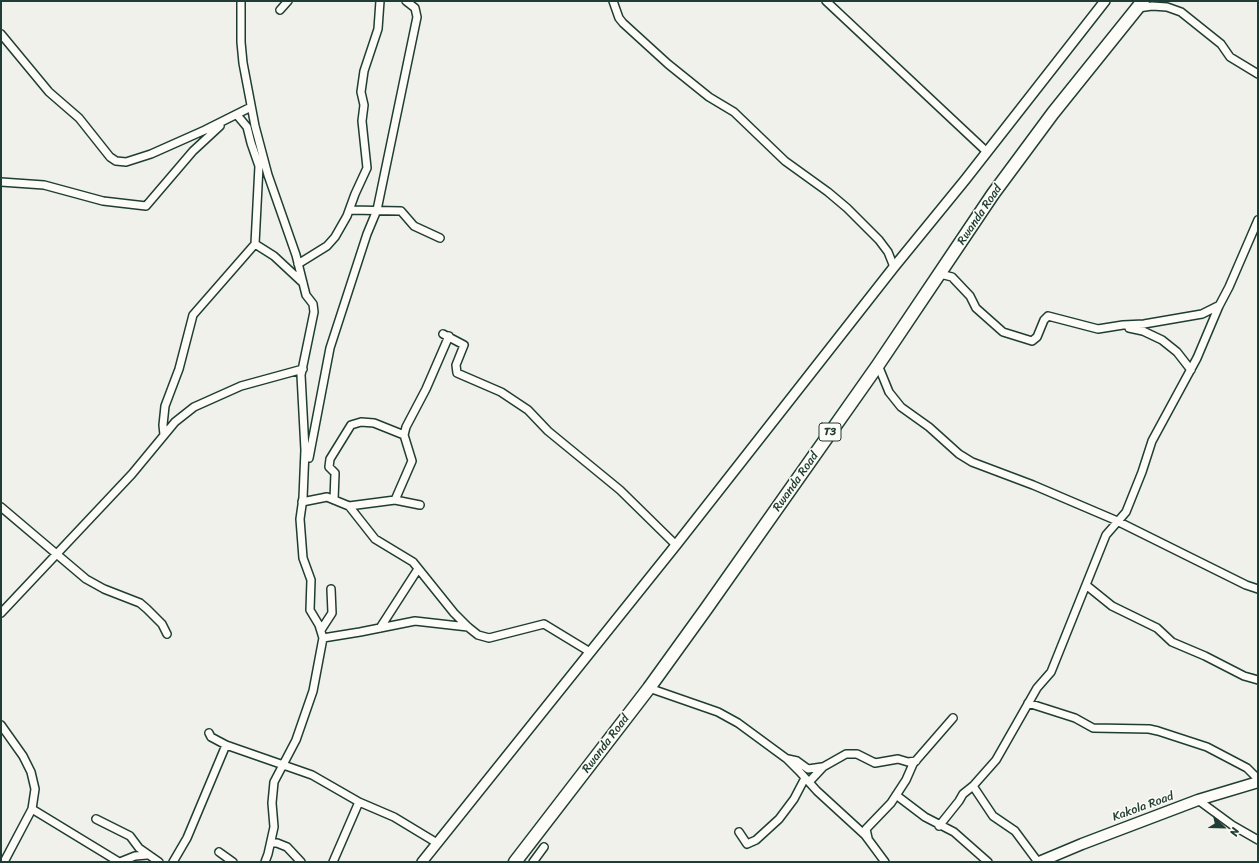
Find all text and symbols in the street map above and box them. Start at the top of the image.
street label: Rwanda Road [955,182,1005,248]
road number: T3 [819,423,841,441]
street label: Rwanda Road [770,450,822,514]
street label: Rwanda Road [579,712,633,776]
street label: Kakola Road [1110,789,1176,825]
north arrow [1203,807,1243,847]
text: N [1224,825,1245,839]

